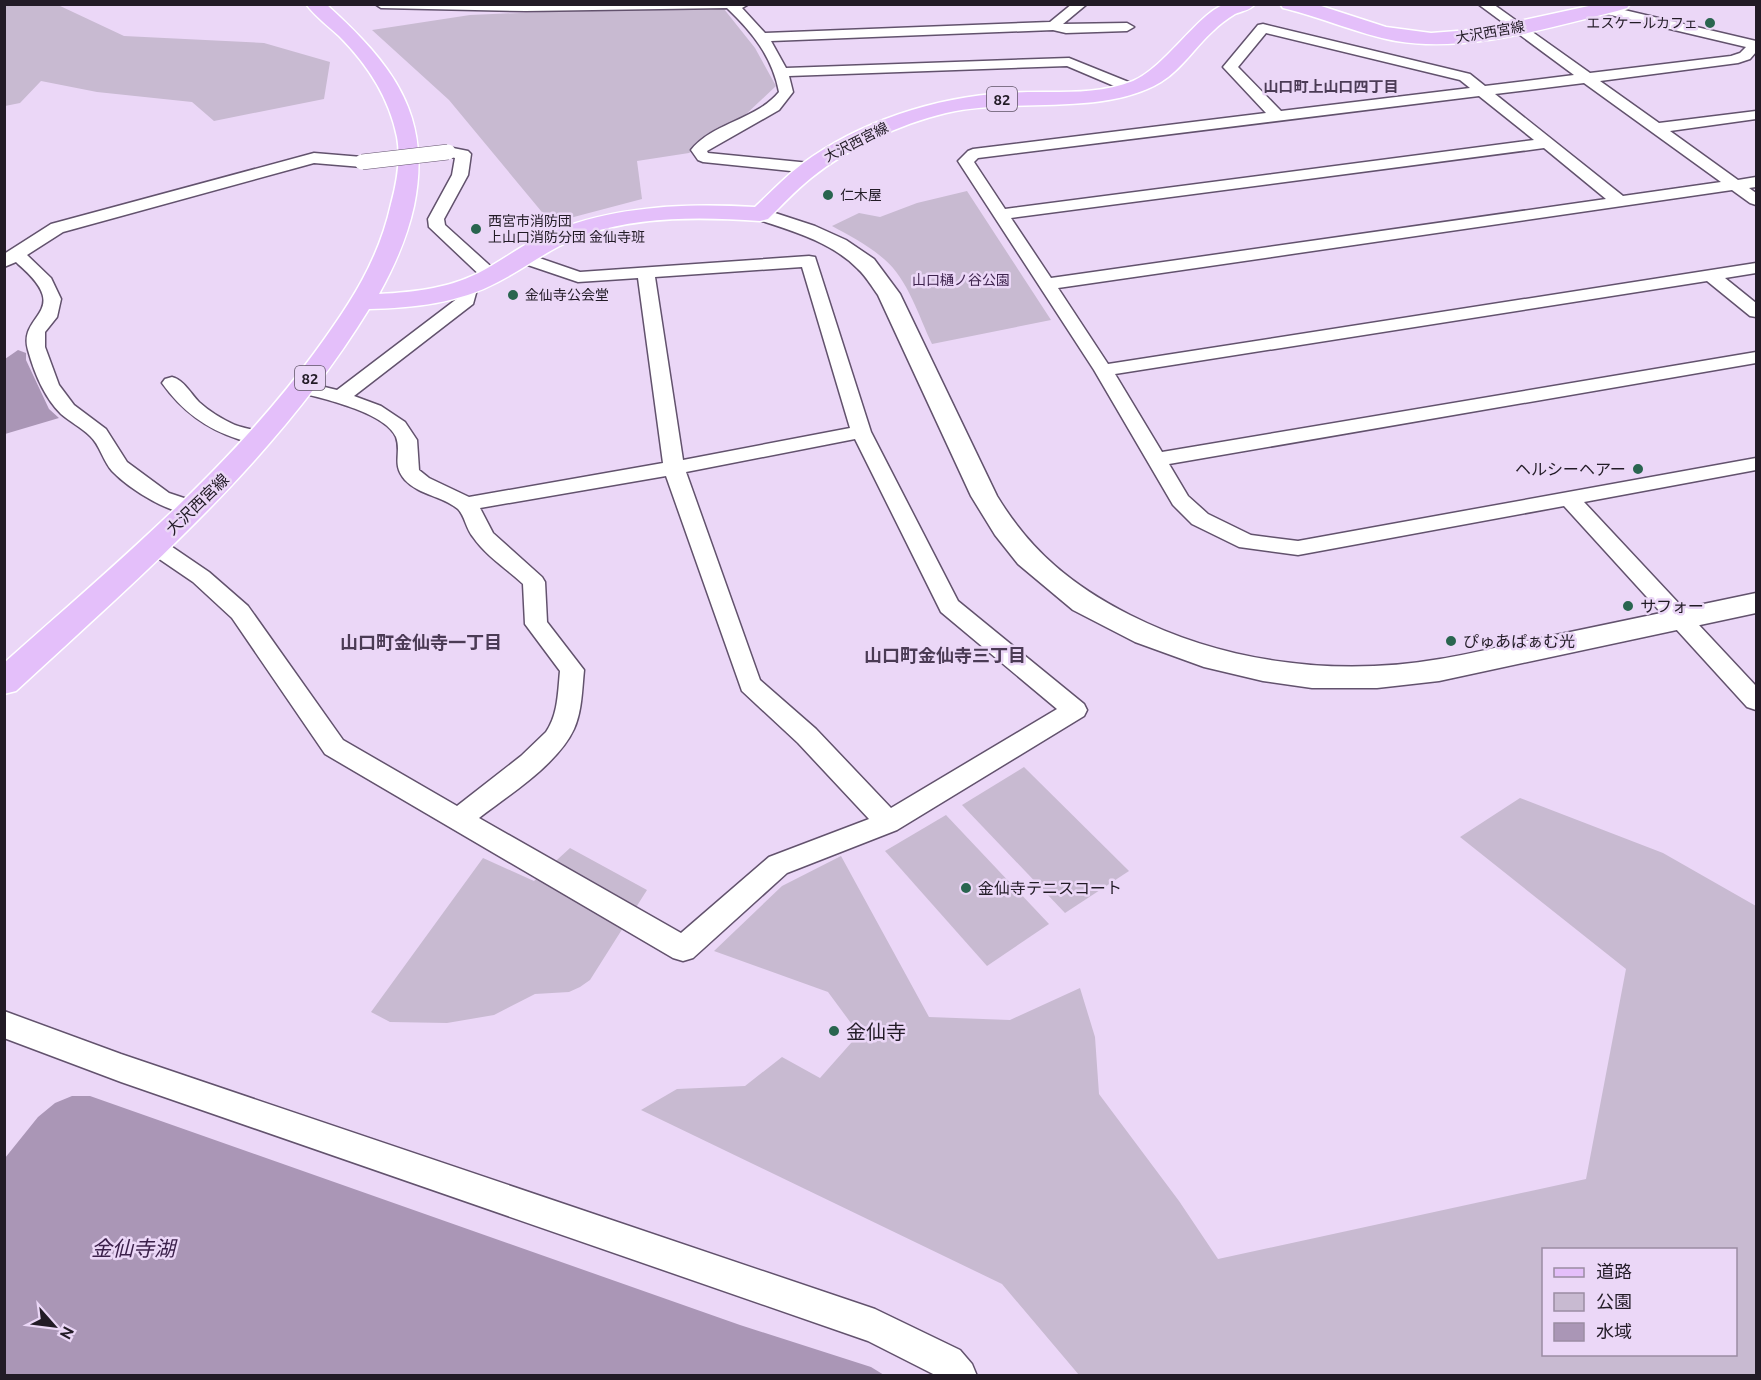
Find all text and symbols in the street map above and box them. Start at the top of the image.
place label: エスケールカフェ [1586,15,1698,31]
marker: エスケールカフェ [1703,16,1717,30]
street label: 大沢西宮線 [1454,18,1526,46]
district label: 山口町上山口四丁目 [1263,78,1399,95]
road number: 82 [987,87,1017,111]
street label: 大沢西宮線 [821,119,891,165]
place label: 仁木屋 [840,187,882,203]
marker: 仁木屋 [821,188,835,202]
place label: 西宮市消防団 上山口消防分団 金仙寺班 [488,213,645,245]
marker: 西宮市消防団 上山口消防分団 金仙寺班 [469,222,483,236]
park label: 山口樋ノ谷公園 [912,272,1010,288]
place label: 金仙寺公会堂 [525,287,609,303]
marker: 金仙寺公会堂 [506,288,520,302]
road number: 82 [295,366,325,390]
place label: ヘルシーヘアー [1515,460,1626,478]
marker: ヘルシーヘアー [1631,462,1645,476]
street label: 大沢西宮線 [162,470,232,538]
place label: サフォー [1640,597,1704,615]
marker: サフォー [1621,599,1635,613]
district label: 山口町金仙寺一丁目 [340,632,502,652]
place label: ぴゅあぱぁむ光 [1463,632,1575,650]
marker: ぴゅあぱぁむ光 [1444,634,1458,648]
district label: 山口町金仙寺三丁目 [864,645,1026,665]
place label: 金仙寺テニスコート [978,879,1122,897]
marker: 金仙寺テニスコート [959,881,973,895]
place label: 金仙寺 [846,1020,906,1043]
marker: 金仙寺 [827,1024,841,1038]
water label: 金仙寺湖 [91,1236,178,1260]
legend [1542,1248,1737,1356]
text: 道路 [1596,1261,1632,1281]
text: 公園 [1596,1291,1632,1311]
north arrow [24,1296,84,1356]
text: 水域 [1596,1321,1632,1341]
text: N [56,1324,78,1343]

